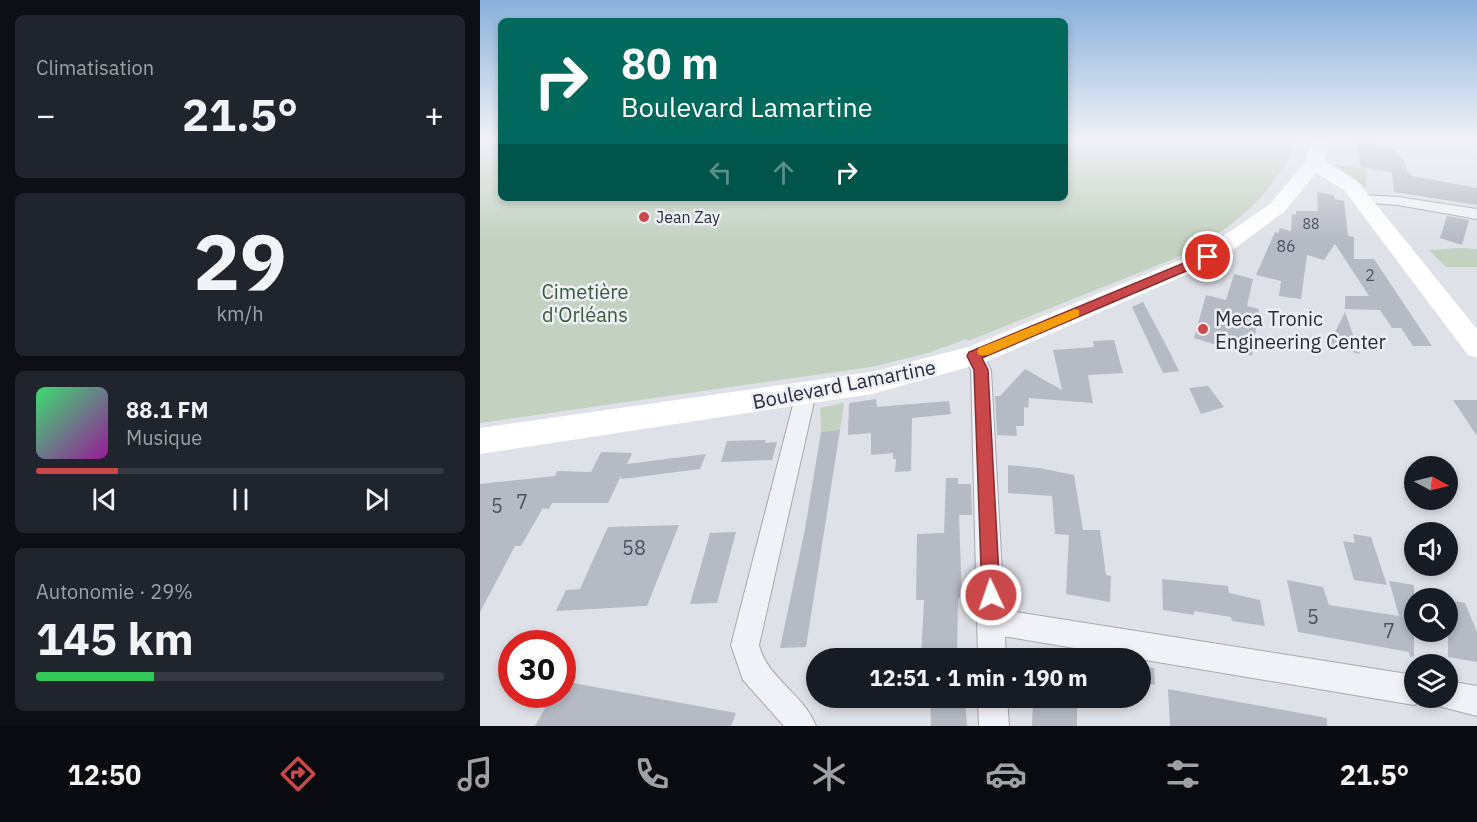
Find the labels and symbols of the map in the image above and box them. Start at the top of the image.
place label: Jean Zay [656,207,720,227]
marker: Jean Zay [637,210,651,224]
house number: 88 [1303,215,1319,233]
pin [1182,231,1233,282]
house number: 86 [1276,236,1296,256]
house number: 2 [1365,265,1375,285]
park label: Cimetière d'Orléans [541,278,629,328]
place label: Meca Tronic Engineering Center [1215,305,1386,355]
marker: Meca Tronic Engineering Center [1196,322,1210,336]
street label: Boulevard Lamartine [750,353,938,415]
north arrow [1404,456,1458,510]
house number: 7 [516,488,528,515]
house number: 5 [491,492,503,519]
house number: 58 [622,534,646,561]
position arrow [959,563,1023,627]
house number: 5 [1307,603,1319,630]
house number: 7 [1383,617,1395,644]
speed limit sign: 30 [498,630,576,708]

